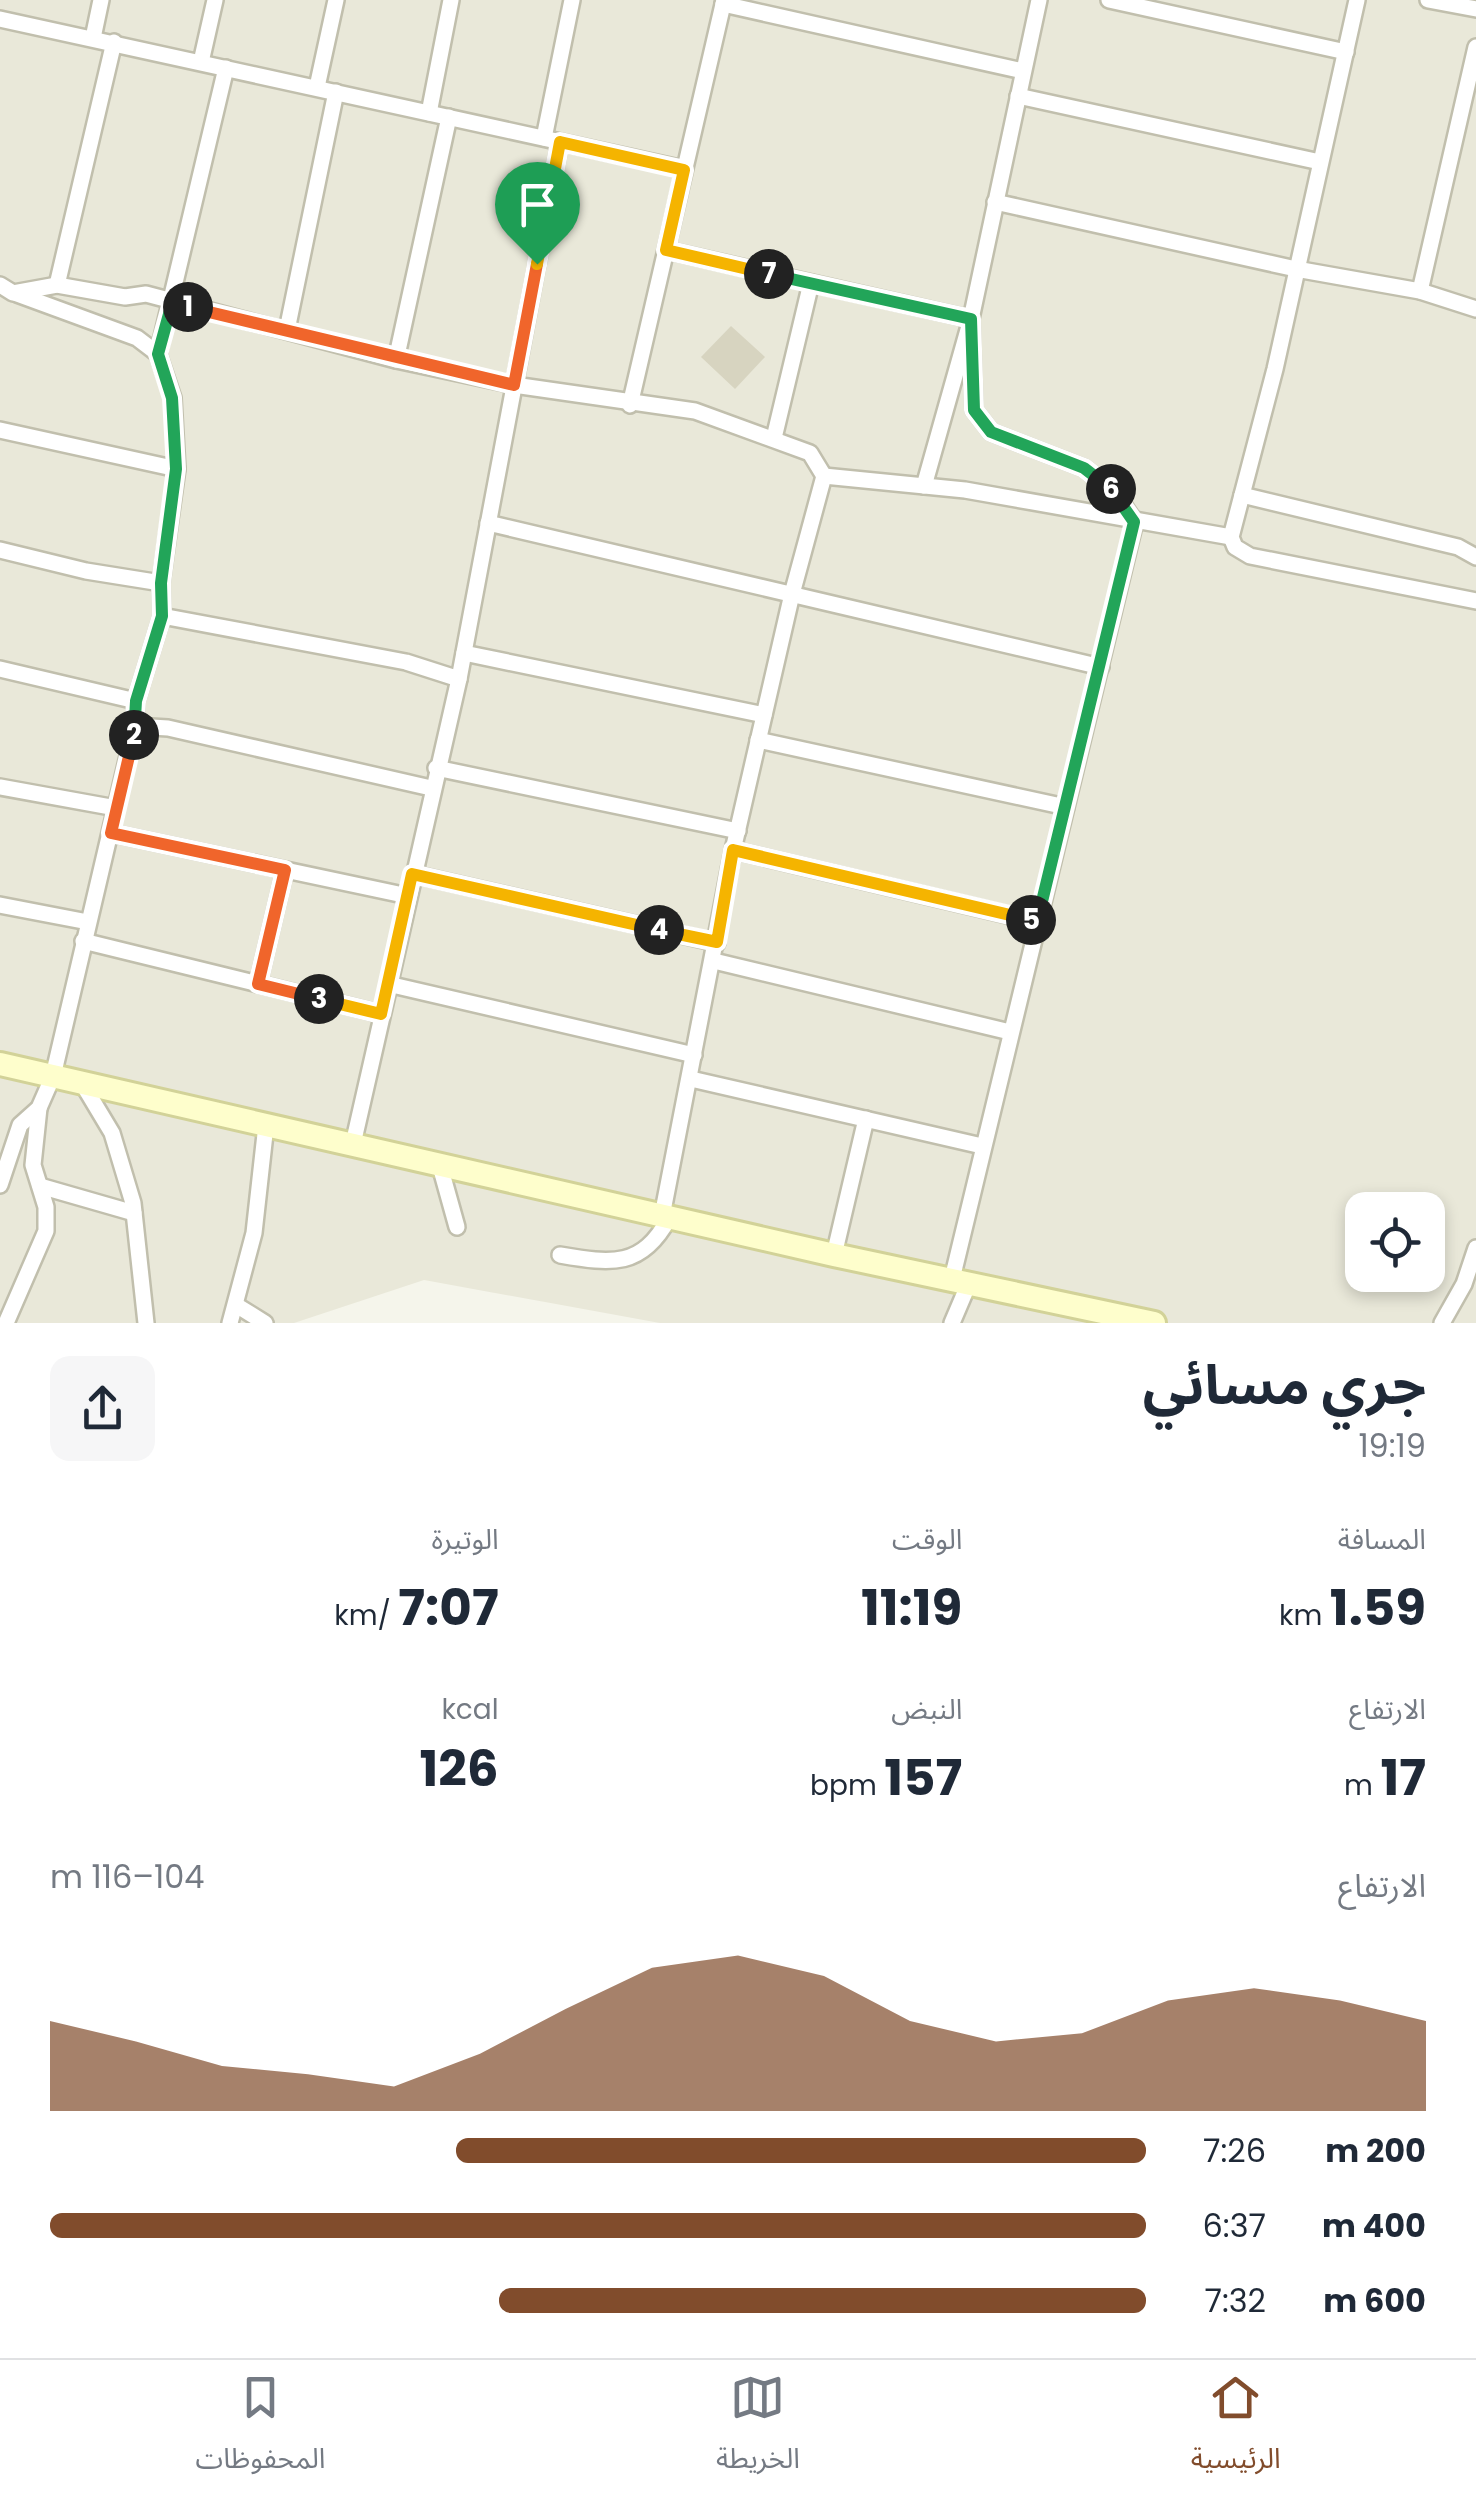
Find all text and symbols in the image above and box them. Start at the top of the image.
pin [495,162,580,265]
icon: arrive [510,177,565,232]
pin: 7 [744,249,794,299]
text: 7 [762,254,776,293]
pin: 1 [163,282,213,332]
text: 1 [183,287,193,326]
pin: 6 [1086,464,1136,514]
text: 6 [1102,469,1120,508]
pin: 2 [109,710,159,760]
text: 2 [126,715,142,754]
pin: 5 [1006,895,1056,945]
text: 5 [1022,900,1040,939]
pin: 4 [634,905,684,955]
text: 4 [650,910,668,949]
pin: 3 [294,974,344,1024]
text: 3 [311,979,327,1018]
map controls [1345,1192,1445,1292]
button: locate [1345,1192,1445,1292]
text: جري مسائي [1143,1346,1426,1423]
button: share [50,1356,155,1461]
text: 19:19 [1358,1423,1426,1468]
text: الوتيرة [431,1520,499,1559]
text: الوقت [892,1520,962,1559]
text: المسافة [1338,1520,1426,1559]
text: 7:07 [398,1572,499,1643]
text: 11:19 [861,1572,962,1643]
text: 1.59 [1330,1572,1426,1643]
text: /km [334,1596,398,1635]
text: km [1279,1596,1330,1635]
text: kcal [441,1690,499,1729]
text: النبض [891,1690,962,1729]
text: الارتفاع [1349,1690,1426,1729]
text: 126 [419,1733,499,1804]
text: 157 [884,1742,962,1813]
text: 17 [1380,1742,1426,1813]
text: bpm [810,1766,884,1805]
text: m [1344,1766,1380,1805]
text: 104–116 m [50,1854,204,1899]
text: الارتفاع [1338,1863,1426,1908]
text: 7:26 [1203,2128,1266,2173]
text: 200 m [1325,2128,1426,2173]
text: 6:37 [1203,2203,1266,2248]
text: 400 m [1322,2203,1426,2248]
text: 7:32 [1204,2278,1266,2323]
text: 600 m [1323,2278,1426,2323]
tab: المحفوظات [195,2370,325,2489]
tab: الخريطة [716,2370,800,2489]
tab: الرئيسية [1191,2370,1281,2489]

